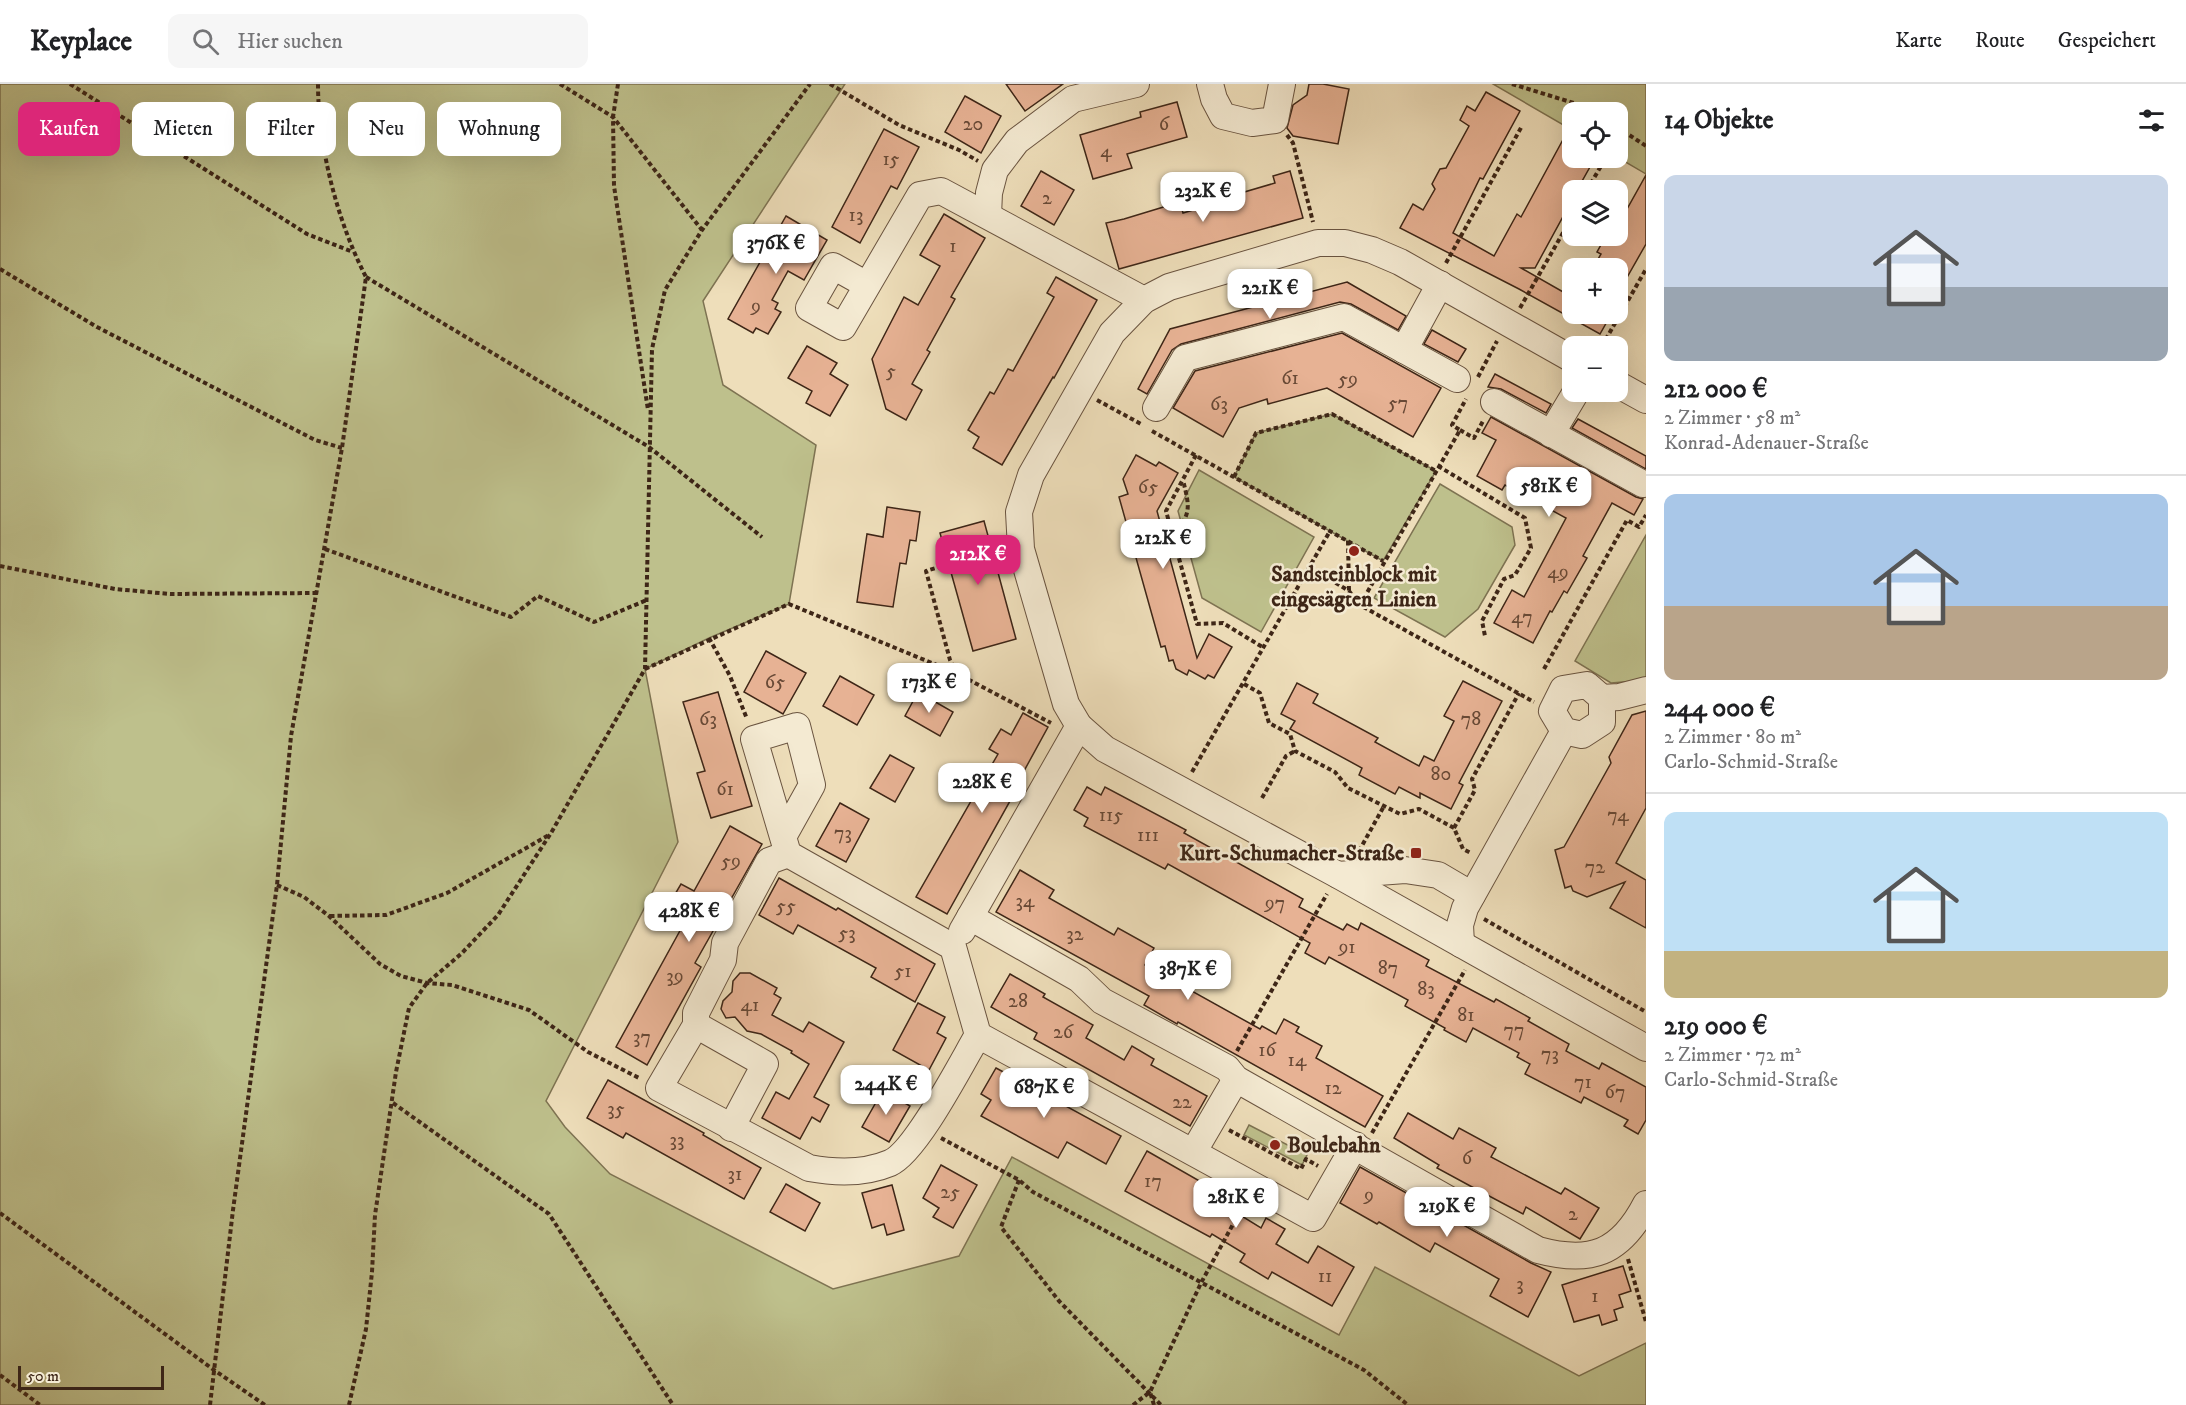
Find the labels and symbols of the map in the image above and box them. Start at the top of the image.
house number: 20 [963,112,983,137]
house number: 6 [1159,112,1170,137]
house number: 4 [1100,139,1112,164]
house number: 15 [882,147,900,172]
pin: 232K € [1154,172,1252,223]
house number: 2 [1042,186,1052,211]
house number: 13 [849,203,863,228]
pin: 376K € [727,224,825,275]
house number: 1 [949,234,957,259]
pin: 221K € [1221,269,1319,320]
house number: 9 [750,294,761,319]
house number: 5 [886,359,896,384]
house number: 61 [1281,366,1299,391]
house number: 59 [1338,367,1358,392]
house number: 57 [1388,391,1408,416]
house number: 63 [1210,392,1228,417]
pin: 581K € [1500,467,1598,518]
house number: 65 [1138,475,1158,500]
pin: 212K € [1114,519,1212,570]
pin: 212K € [929,535,1027,586]
marker: Sandsteinblock mit eingesägten Linien [1347,544,1361,558]
house number: 49 [1547,560,1569,585]
place label: Sandsteinblock mit eingesägten Linien [1271,561,1437,613]
house number: 47 [1511,605,1533,630]
pin: 173K € [880,663,978,714]
house number: 65 [765,670,785,695]
house number: 63 [699,707,717,732]
house number: 78 [1461,707,1481,732]
house number: 80 [1431,762,1451,787]
pin: 228K € [933,763,1031,814]
house number: 61 [716,777,734,802]
house number: 115 [1099,803,1123,828]
house number: 74 [1607,803,1629,828]
house number: 73 [834,821,852,846]
house number: 111 [1137,823,1159,848]
place label: Kurt-Schumacher-Straße [1179,840,1404,867]
marker: Kurt-Schumacher-Straße [1409,846,1423,860]
house number: 59 [721,849,741,874]
house number: 72 [1585,855,1605,880]
house number: 34 [1016,889,1035,914]
house number: 97 [1264,891,1285,916]
pin: 428K € [640,892,738,943]
house number: 55 [776,894,796,919]
house number: 53 [838,921,856,946]
house number: 32 [1066,922,1084,947]
house number: 91 [1337,935,1356,960]
pin: 387K € [1139,950,1237,1001]
house number: 87 [1378,956,1398,981]
house number: 51 [894,959,912,984]
house number: 39 [666,964,684,989]
house number: 83 [1417,977,1435,1002]
house number: 28 [1008,989,1028,1014]
house number: 41 [741,993,759,1018]
house number: 81 [1457,1003,1475,1028]
house number: 77 [1503,1018,1525,1043]
house number: 26 [1053,1020,1074,1045]
house number: 37 [633,1025,651,1050]
house number: 16 [1258,1038,1276,1063]
house number: 73 [1541,1042,1559,1067]
house number: 14 [1288,1048,1307,1073]
pin: 244K € [837,1065,935,1116]
pin: 687K € [995,1068,1093,1119]
house number: 71 [1574,1070,1592,1095]
house number: 12 [1324,1076,1342,1101]
house number: 67 [1605,1080,1625,1105]
house number: 22 [1172,1090,1192,1115]
house number: 35 [607,1097,625,1122]
house number: 33 [670,1128,684,1153]
place label: Boulebahn [1287,1132,1381,1159]
marker: Boulebahn [1268,1138,1282,1152]
house number: 6 [1462,1146,1473,1171]
house number: 31 [728,1162,742,1187]
house number: 17 [1144,1169,1162,1194]
pin: 281K € [1187,1178,1285,1229]
house number: 25 [940,1180,960,1205]
house number: 9 [1363,1183,1374,1208]
pin: 219K € [1398,1187,1496,1238]
house number: 2 [1568,1202,1578,1227]
house number: 11 [1318,1264,1332,1289]
house number: 3 [1516,1272,1524,1297]
house number: 1 [1591,1284,1599,1309]
scale bar [18,1363,164,1390]

